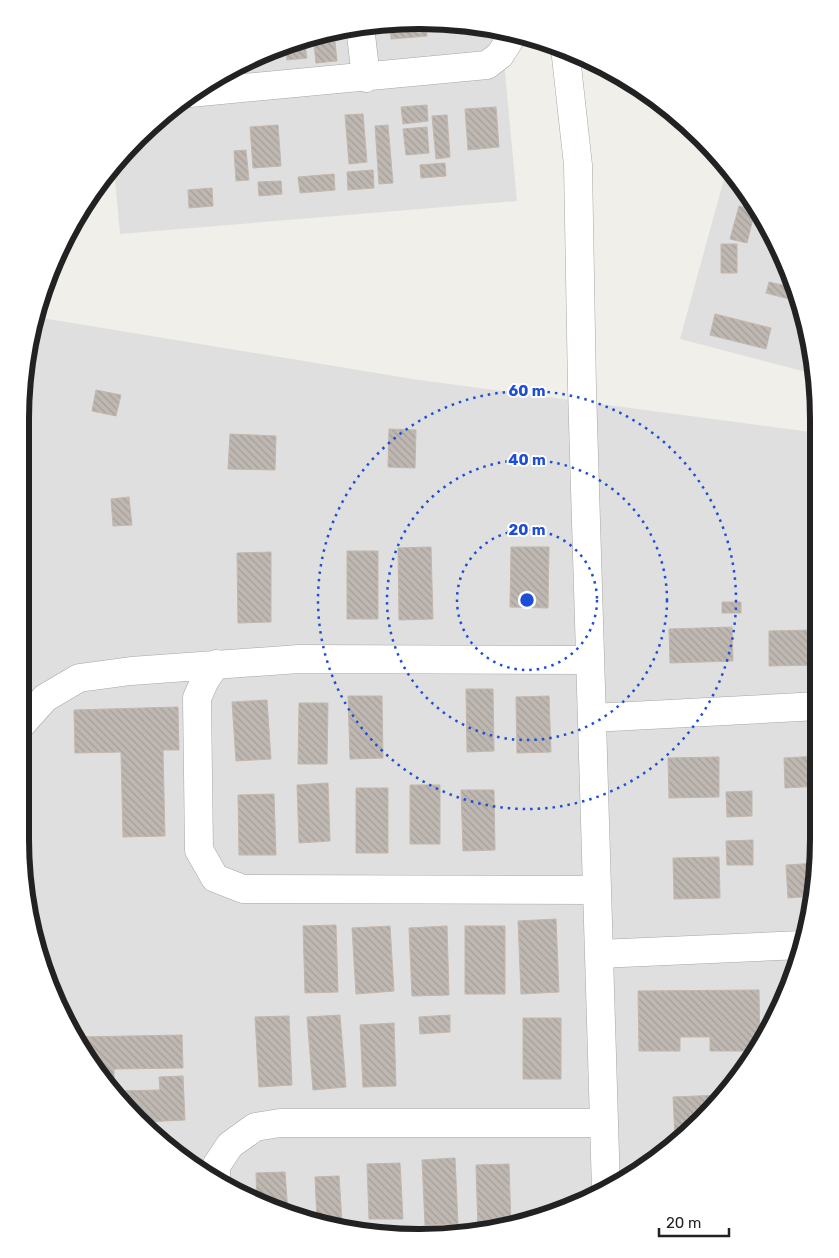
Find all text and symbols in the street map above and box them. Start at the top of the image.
text: 60 m [509,382,545,400]
text: 40 m [508,451,546,469]
text: 20 m [509,521,545,539]
centre of rings [518,591,536,609]
scale bar [659,1206,729,1238]
text: 20 m [666,1214,701,1232]

